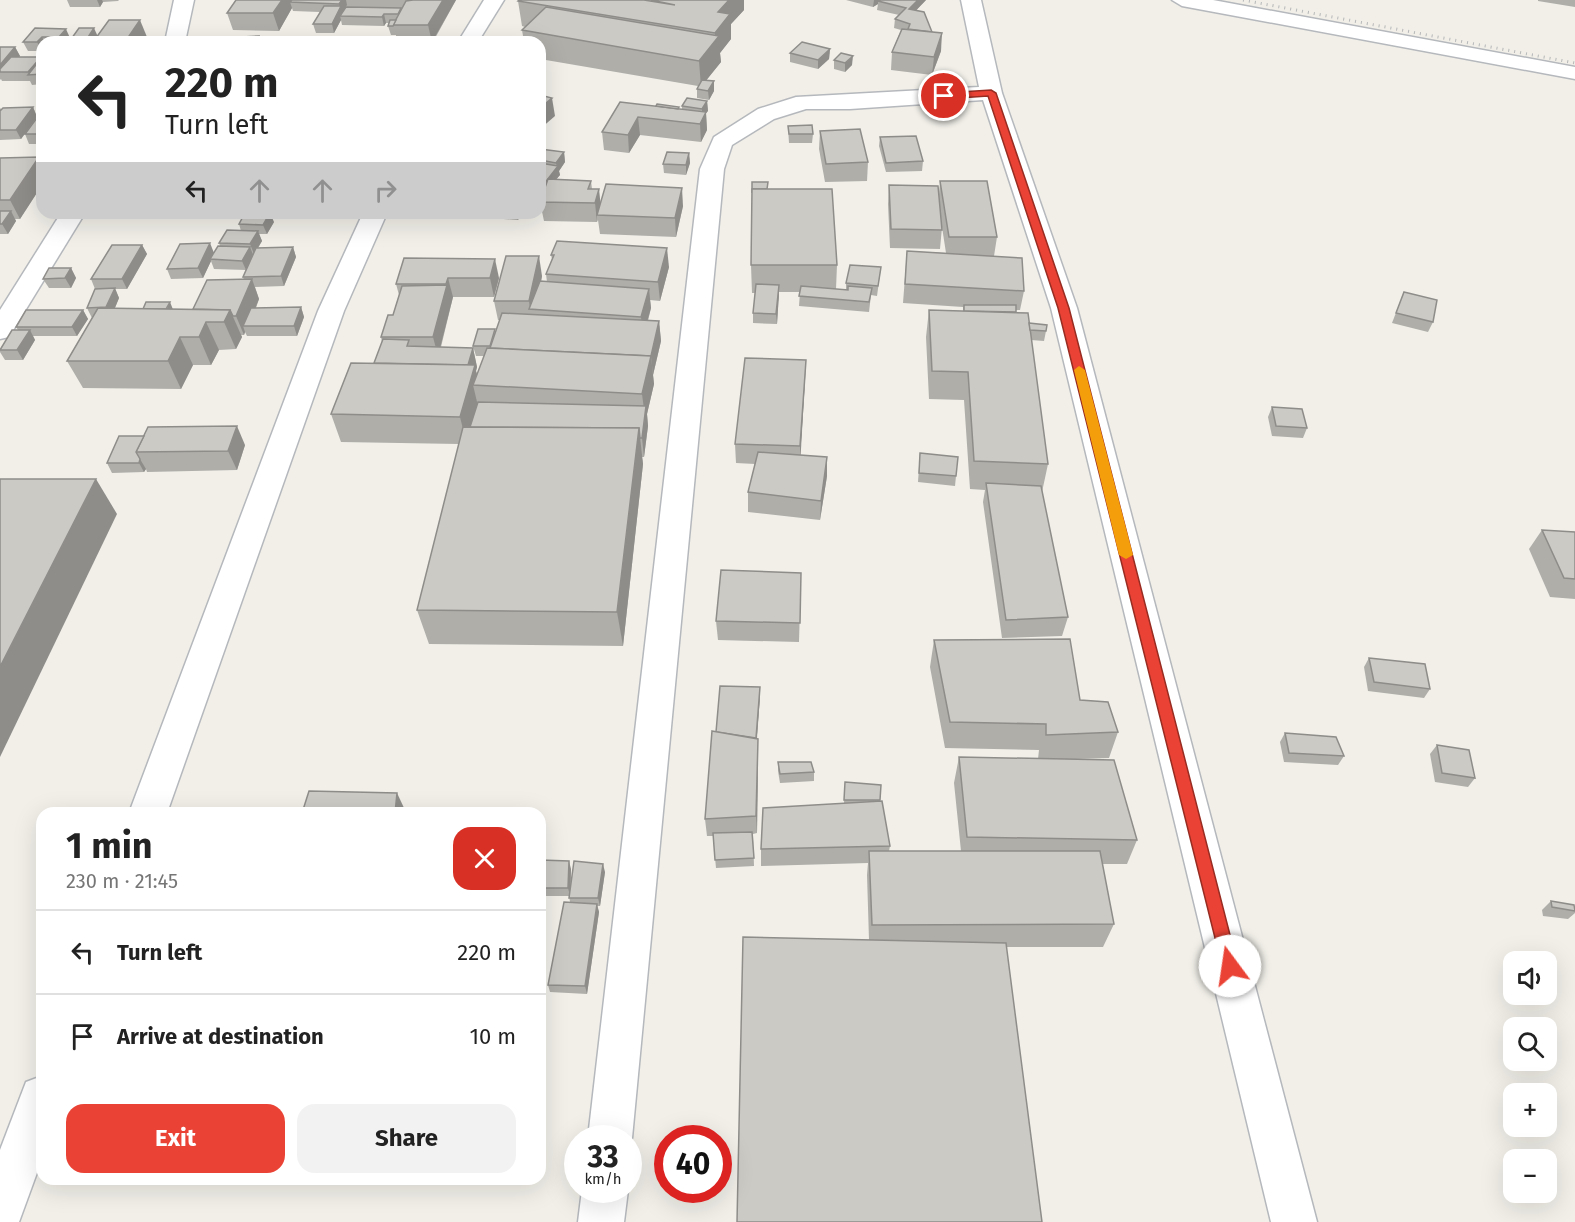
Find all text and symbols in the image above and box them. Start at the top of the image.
text: 220 m [165,58,278,108]
icon: left [66,60,144,138]
pin [918,70,969,121]
icon: arrive [927,79,960,112]
text: Turn left [165,109,268,141]
icon: left [180,174,213,207]
icon: ahead [243,174,276,207]
icon: ahead [306,174,339,207]
icon: right [369,174,402,207]
text: 1 min [66,824,153,868]
button: close [453,827,516,890]
text: 230 m · 21:45 [66,869,178,893]
position arrow [1198,934,1262,998]
icon: left [66,936,99,969]
text: Turn left [117,939,202,966]
text: 220 m [457,939,516,966]
map controls [1503,951,1557,1203]
button: sound [1503,951,1557,1005]
button: search [1503,1017,1557,1071]
icon: arrive [66,1020,99,1053]
text: Arrive at destination [117,1023,324,1050]
text: 10 m [470,1023,516,1050]
button: + [1503,1083,1557,1137]
button: Exit [66,1104,285,1173]
button: Share [297,1104,516,1173]
speed limit sign: 40 [654,1125,732,1203]
text: 33 [587,1139,619,1175]
button: − [1503,1149,1557,1203]
text: km/h [584,1170,622,1188]

